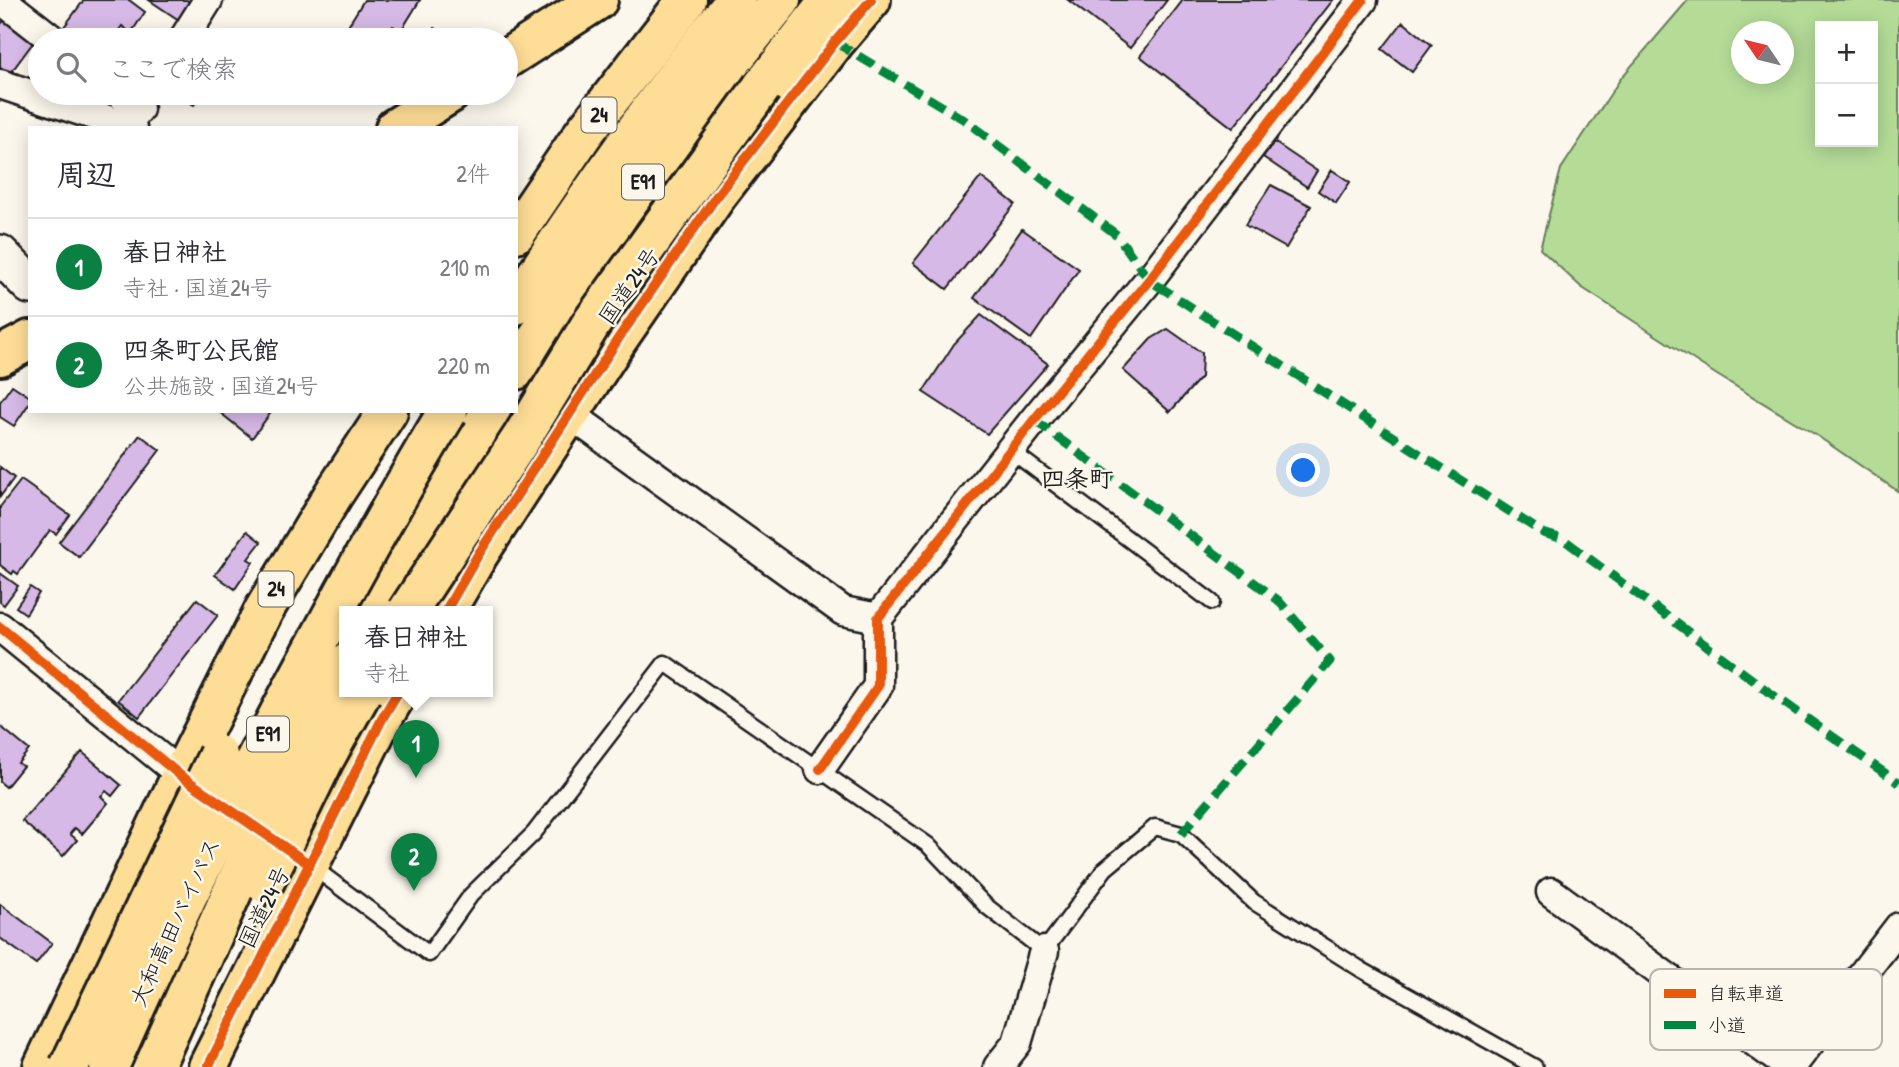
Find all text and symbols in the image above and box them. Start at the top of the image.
north arrow [1731,21,1794,84]
map controls [1815,21,1878,147]
button: + [1815,21,1878,84]
search box [28,28,518,105]
icon: search [52,48,90,86]
text: ここで検索 [108,51,238,86]
button: − [1815,84,1878,147]
road number: 24 [582,97,616,132]
text: 周辺 [56,154,116,194]
text: 2件 [456,158,490,189]
road number: E91 [622,164,664,200]
text: 春日神社 [123,234,227,269]
street label: 国道24号 [591,241,667,331]
text: 1 [75,252,83,283]
text: 210 m [440,252,490,283]
text: 寺社 · 国道24号 [123,272,273,303]
text: 四条町公民館 [123,332,279,367]
text: 2 [74,350,84,381]
text: 220 m [437,350,490,381]
text: 公共施設 · 国道24号 [123,370,319,401]
your location [1286,453,1320,487]
district label: 四条町 [1041,462,1113,494]
road number: 24 [258,572,294,606]
popup [339,606,493,697]
text: 春日神社 [364,619,468,654]
text: 寺社 [364,657,410,688]
road number: E91 [247,716,289,752]
pin: 1 [393,720,439,778]
street label: 大和高田バイパス [122,832,227,1012]
pin: 2 [391,833,437,891]
street label: 国道24号 [230,860,297,953]
legend [1650,969,1882,1050]
text: 自転車道 [1708,980,1784,1006]
text: 小道 [1708,1012,1746,1038]

